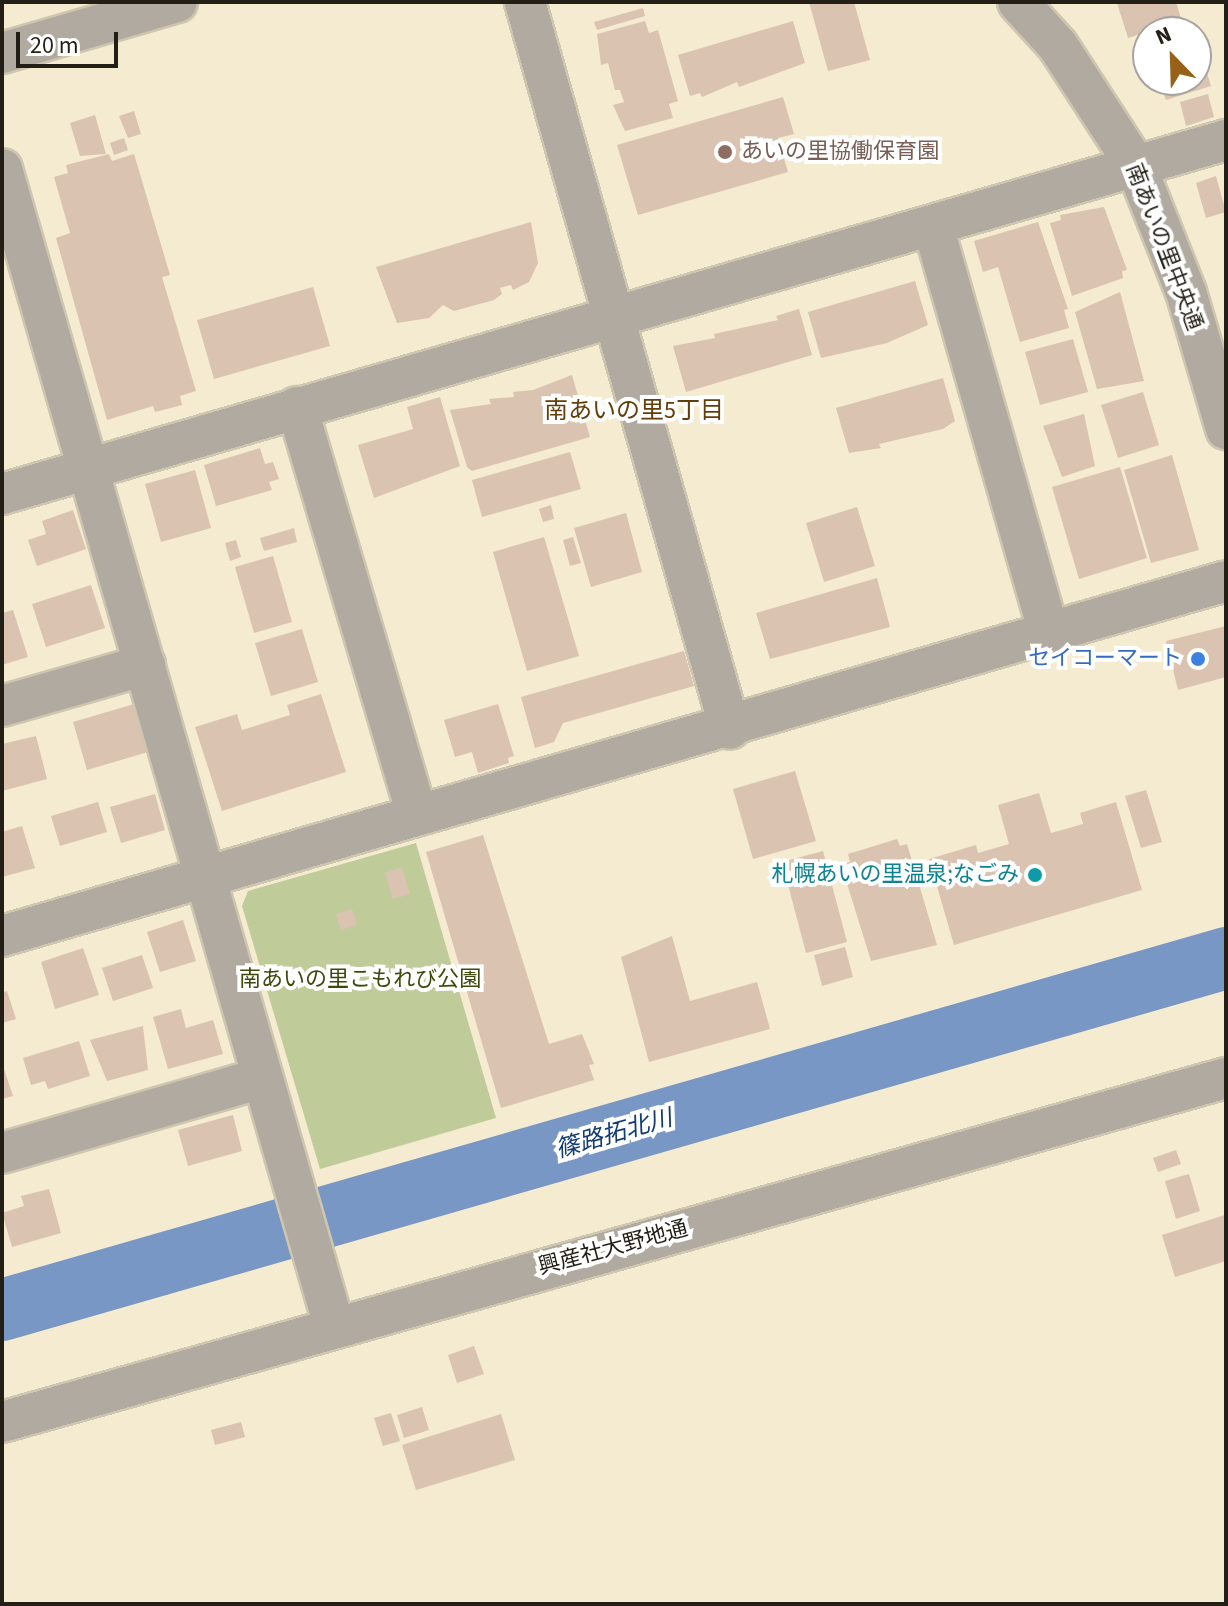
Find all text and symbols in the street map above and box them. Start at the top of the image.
scale bar [20,16,122,66]
north arrow [1132,16,1212,96]
text: N [1150,18,1176,53]
text: 20 m [30,28,79,63]
place label: あいの里協働保育園 [741,139,939,165]
marker: あいの里協働保育園 [716,143,734,161]
street label: 南あいの里中央通 [1120,160,1208,334]
district label: 南あいの里5丁目 [544,397,724,425]
place label: セイコーマート [1028,646,1182,672]
marker: セイコーマート [1189,650,1207,668]
place label: 札幌あいの里温泉;なごみ [772,862,1019,888]
marker: 札幌あいの里温泉;なごみ [1026,866,1044,884]
park label: 南あいの里こもれび公園 [239,967,481,993]
water label: 篠路拓北川 [552,1104,676,1164]
street label: 興産社大野地通 [535,1215,691,1281]

